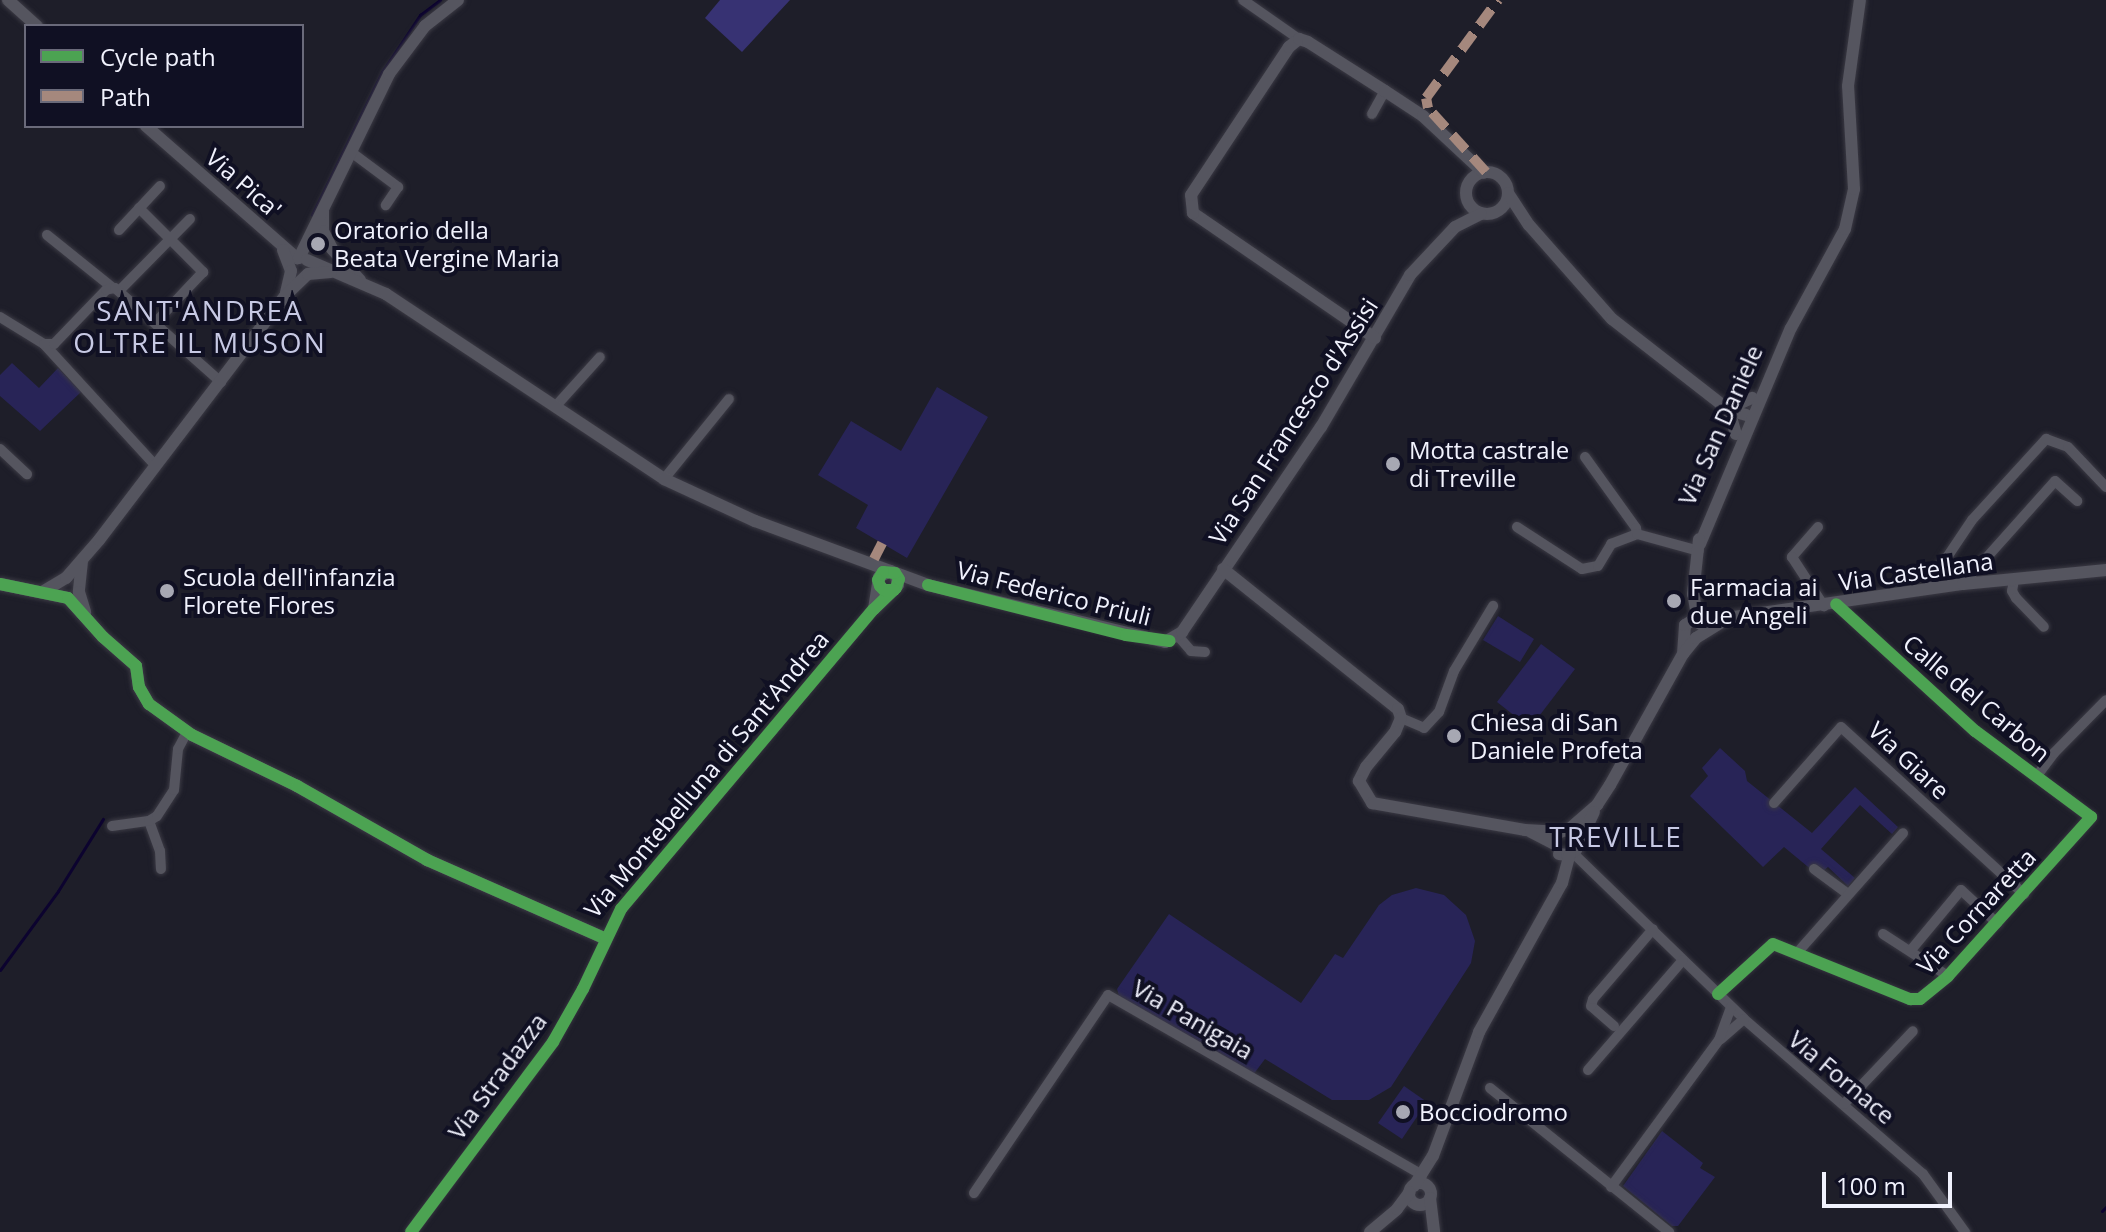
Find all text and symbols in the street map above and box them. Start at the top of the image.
legend [24,24,304,128]
text: Cycle path [100,40,216,73]
text: Path [100,80,151,113]
street label: Via Pica' [200,142,288,224]
place label: Oratorio della Beata Vergine Maria [334,216,560,272]
marker: Oratorio della Beata Vergine Maria [309,235,327,253]
street label: Via San Francesco d'Assisi [1203,292,1383,550]
district label: SANT'ANDREA OLTRE IL MUSON [73,293,327,359]
street label: Via San Daniele [1672,341,1768,509]
place label: Motta castrale di Treville [1409,436,1569,492]
marker: Motta castrale di Treville [1384,455,1402,473]
street label: Via Castellana [1837,546,1995,596]
street label: Via Federico Priuli [954,555,1154,631]
place label: Scuola dell'infanzia Florete Flores [183,563,396,619]
place label: Farmacia ai due Angeli [1690,573,1818,629]
marker: Scuola dell'infanzia Florete Flores [158,582,176,600]
marker: Farmacia ai due Angeli [1665,592,1683,610]
street label: Via Montebelluna di Sant'Andrea [578,625,834,923]
street label: Calle del Carbon [1898,628,2056,768]
place label: Chiesa di San Daniele Profeta [1470,708,1643,764]
street label: Via Giare [1863,715,1955,805]
marker: Chiesa di San Daniele Profeta [1445,727,1463,745]
district label: TREVILLE [1549,819,1683,853]
street label: Via Cornaretta [1911,842,2041,980]
street label: Via Panigaia [1128,973,1258,1065]
street label: Via Stradazza [442,1007,552,1145]
street label: Via Fornace [1783,1024,1901,1130]
place label: Bocciodromo [1419,1098,1568,1126]
marker: Bocciodromo [1394,1103,1412,1121]
scale bar [1826,1156,1956,1206]
text: 100 m [1836,1169,1906,1202]

